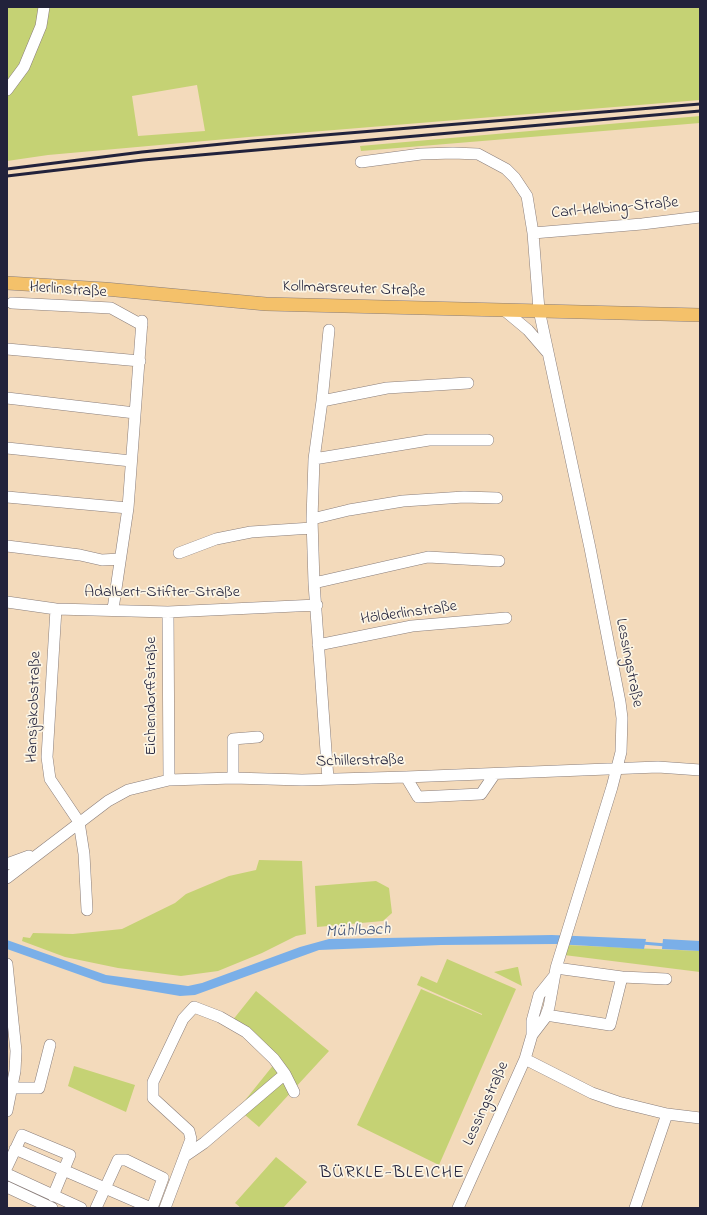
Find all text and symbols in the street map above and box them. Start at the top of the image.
street label: Carl-Helbing-Straße [551,194,679,224]
street label: Kollmarsreuter Straße [282,278,426,302]
street label: Herlinstraße [29,279,107,303]
street label: Adalbert-Stifter-Straße [84,583,240,603]
street label: Hölderlinstraße [360,598,458,630]
street label: Lessingstraße [610,617,646,709]
street label: Eichendorffstraße [142,637,162,755]
street label: Hansjakobstraße [23,651,47,763]
street label: Schillerstraße [316,752,404,772]
water label: Mühlbach [325,920,391,944]
street label: Lessingstraße [460,1059,514,1149]
district label: BÜRKLE-BLEICHE [319,1163,465,1185]

